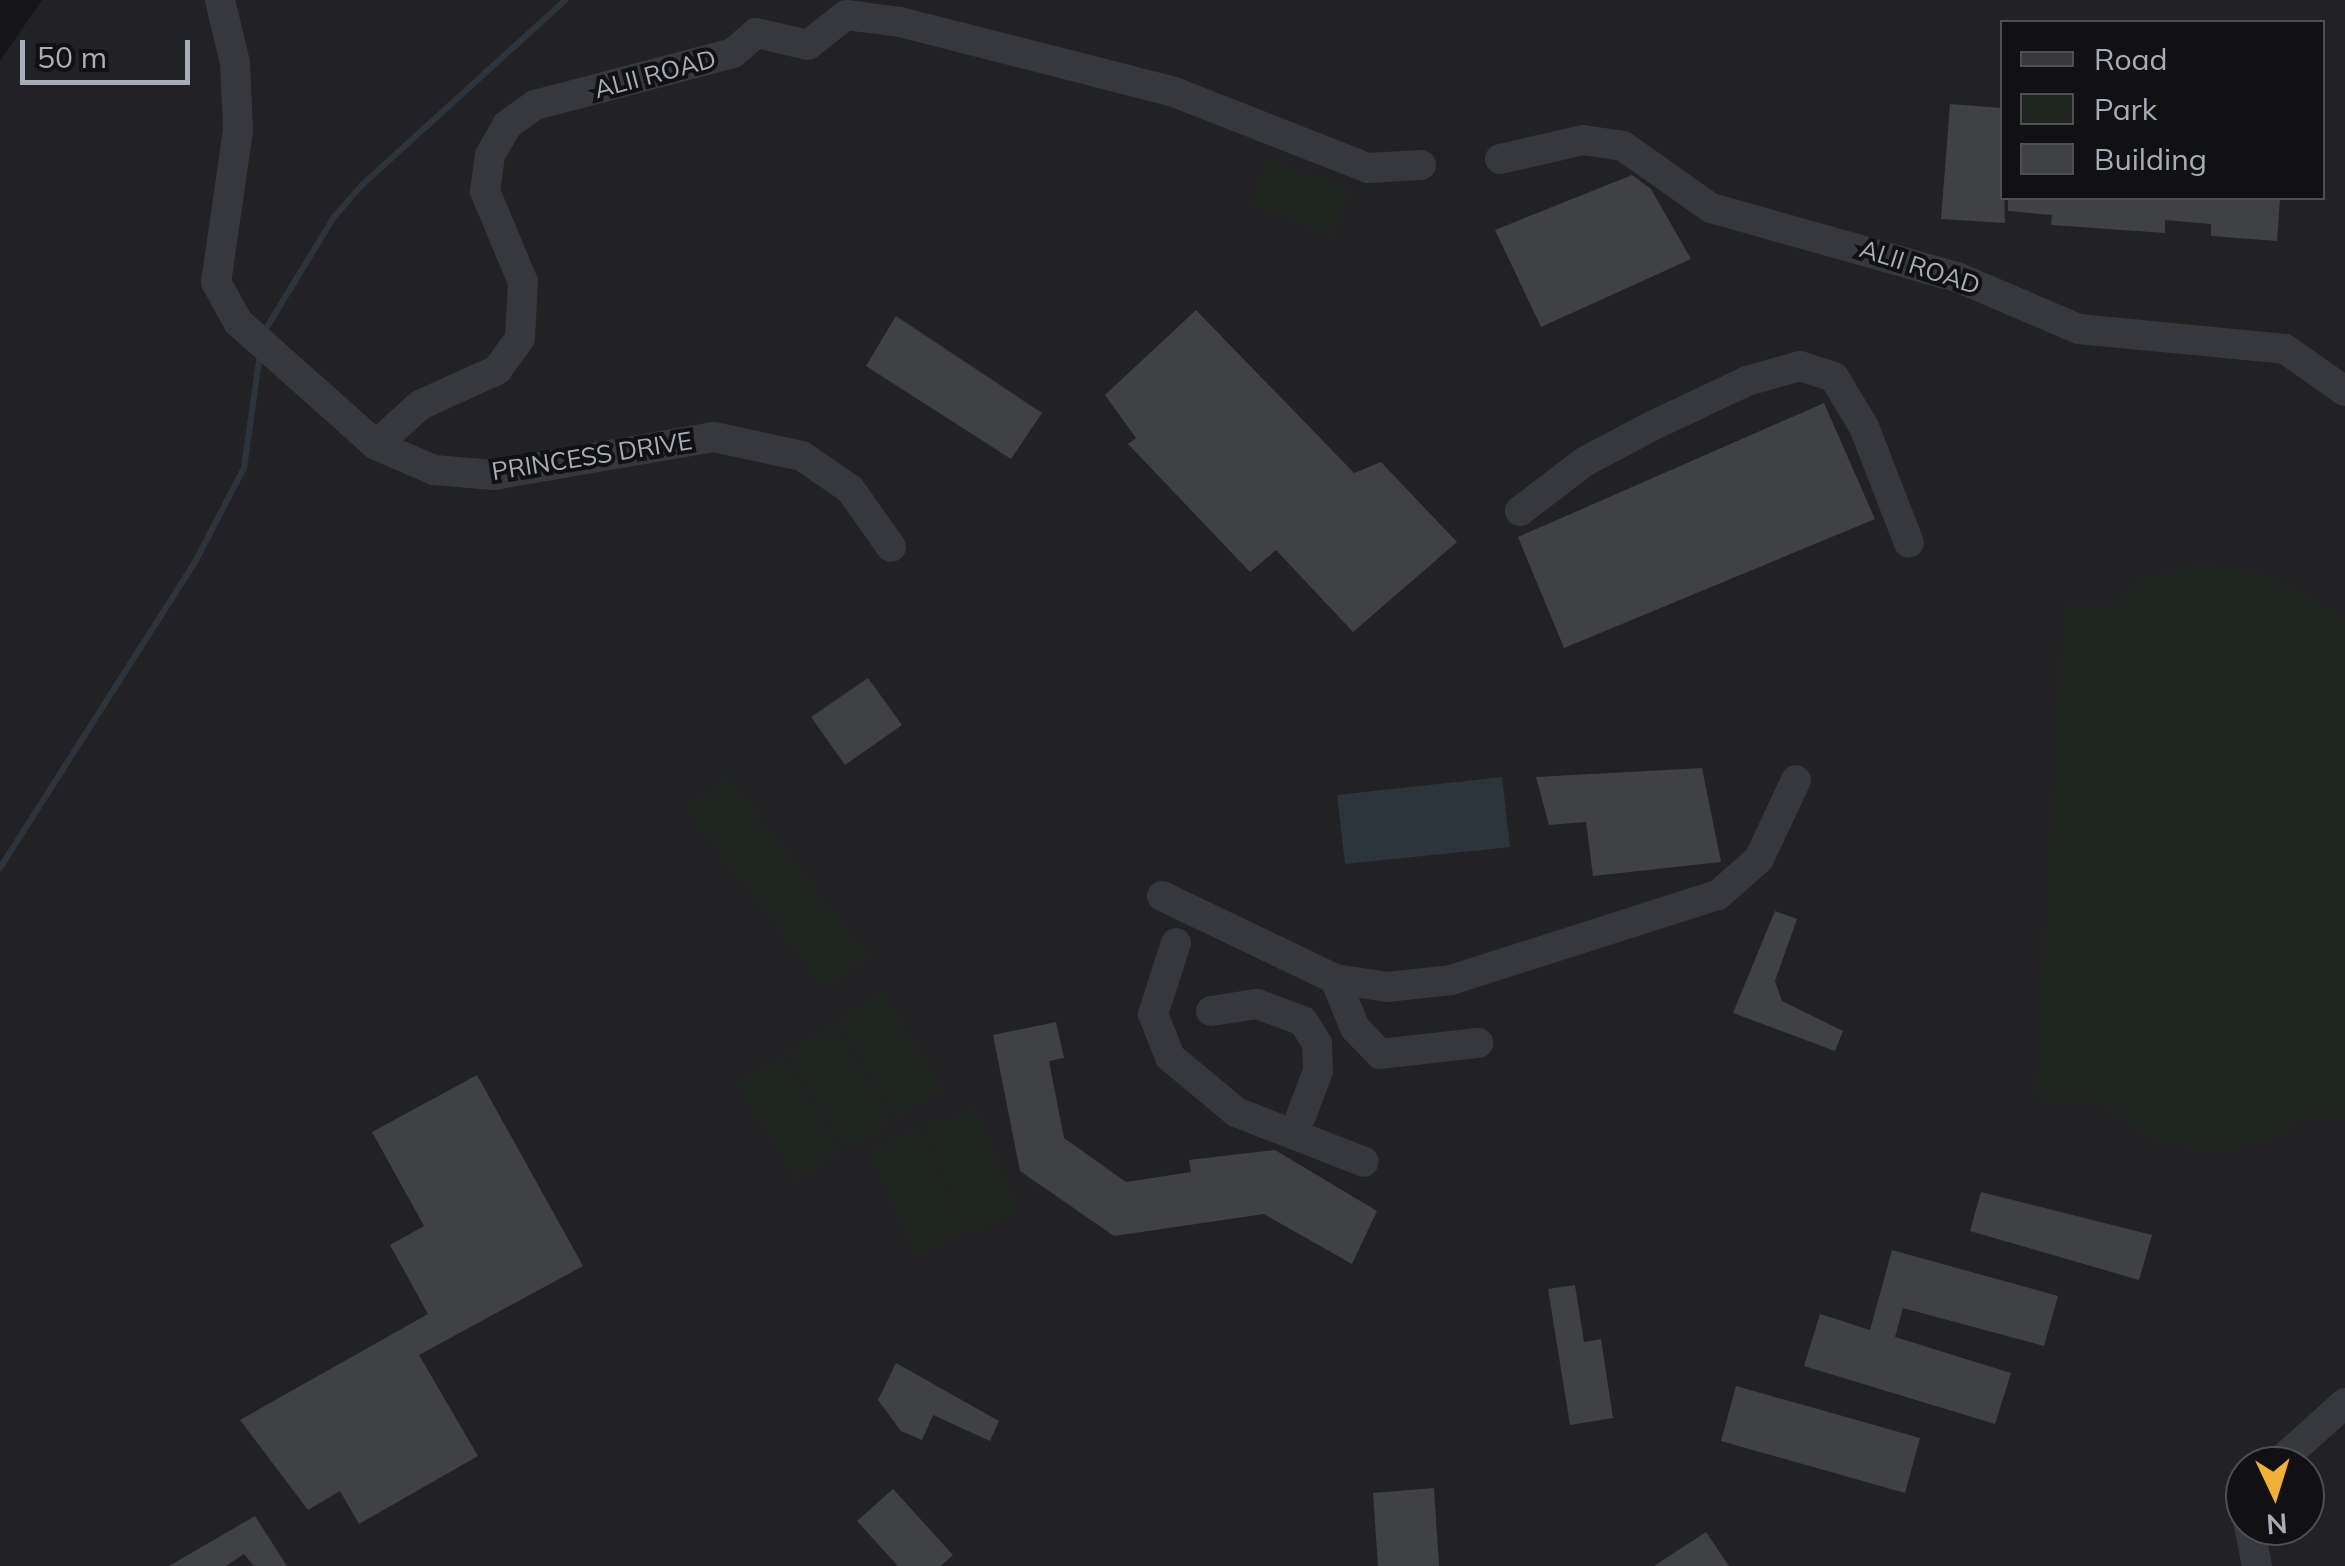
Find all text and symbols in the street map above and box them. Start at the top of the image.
scale bar [25,20,195,82]
legend [2000,20,2325,200]
text: 50 m [37,38,107,76]
text: Road [2094,40,2168,78]
street label: ALII ROAD [591,43,719,105]
text: Park [2094,90,2157,128]
text: Building [2094,140,2207,178]
street label: ALII ROAD [1856,233,1984,301]
street label: PRINCESS DRIVE [490,425,694,487]
north arrow [2225,1446,2325,1546]
text: N [2265,1506,2289,1543]

